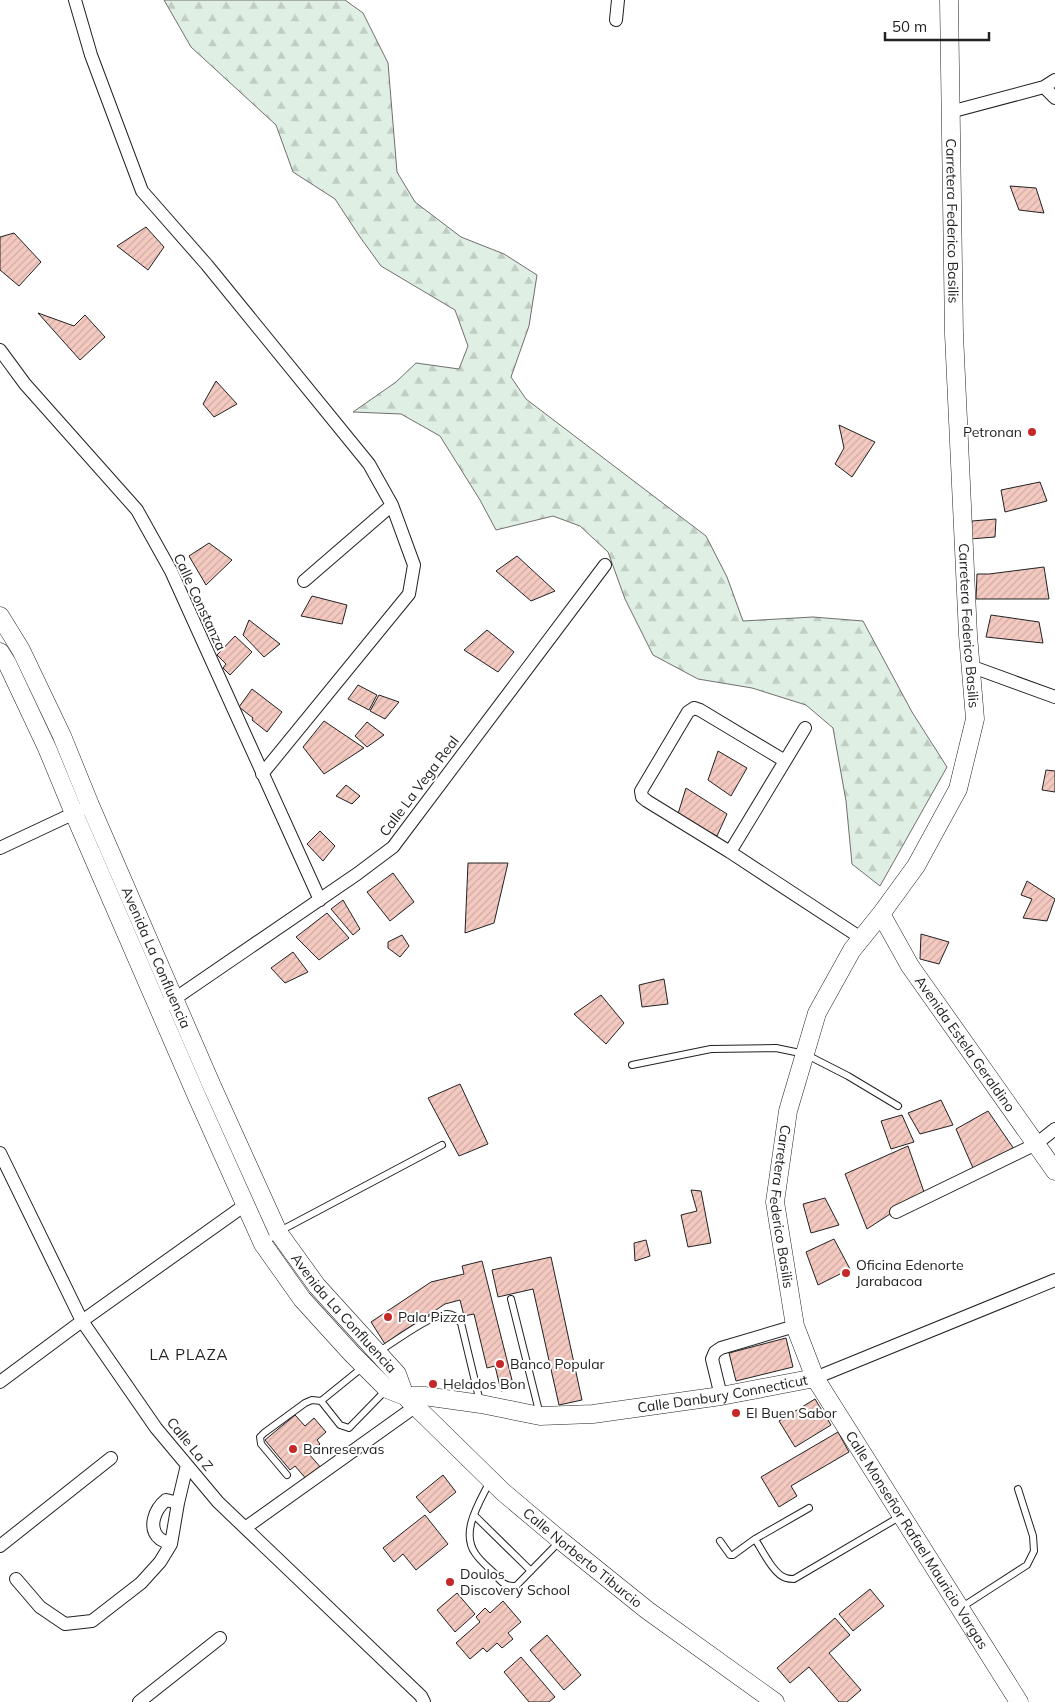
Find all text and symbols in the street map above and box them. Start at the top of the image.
scale bar [885,10,989,42]
text: 50 m [892,17,927,36]
street label: Carretera Federico Basilis [942,138,963,304]
place label: Petronan [963,423,1022,441]
marker: Petronan [1026,426,1038,438]
street label: Carretera Federico Basilis [955,543,983,709]
street label: Calle Constanza [170,551,230,653]
street label: Calle La Vega Real [375,732,463,840]
street label: Avenida La Confluencia [118,884,195,1031]
street label: Avenida Estela Geraldino [911,972,1019,1115]
street label: Carretera Federico Basilis [766,1124,798,1290]
street label: Avenida La Confluencia [287,1250,401,1377]
place label: Oficina Edenorte Jarabacoa [856,1256,964,1290]
marker: Oficina Edenorte Jarabacoa [840,1267,852,1279]
place label: Pala Pizza [398,1308,466,1326]
marker: Pala Pizza [382,1311,394,1323]
district label: LA PLAZA [149,1345,229,1364]
place label: Banco Popular [510,1355,606,1373]
marker: Banco Popular [494,1358,506,1370]
street label: Calle Danbury Connecticut [636,1371,809,1417]
place label: Helados Bon [443,1375,526,1393]
marker: Helados Bon [427,1378,439,1390]
place label: El Buen Sabor [746,1404,838,1422]
marker: El Buen Sabor [730,1407,742,1419]
street label: Calle La Z [163,1414,217,1474]
street label: Calle Monseñor Rafael Mauricio Vargas [842,1428,992,1652]
place label: Banreservas [303,1440,384,1458]
marker: Banreservas [287,1443,299,1455]
street label: Calle Norberto Tiburcio [519,1504,646,1612]
place label: Doulos Discovery School [460,1565,570,1599]
marker: Doulos Discovery School [444,1576,456,1588]

